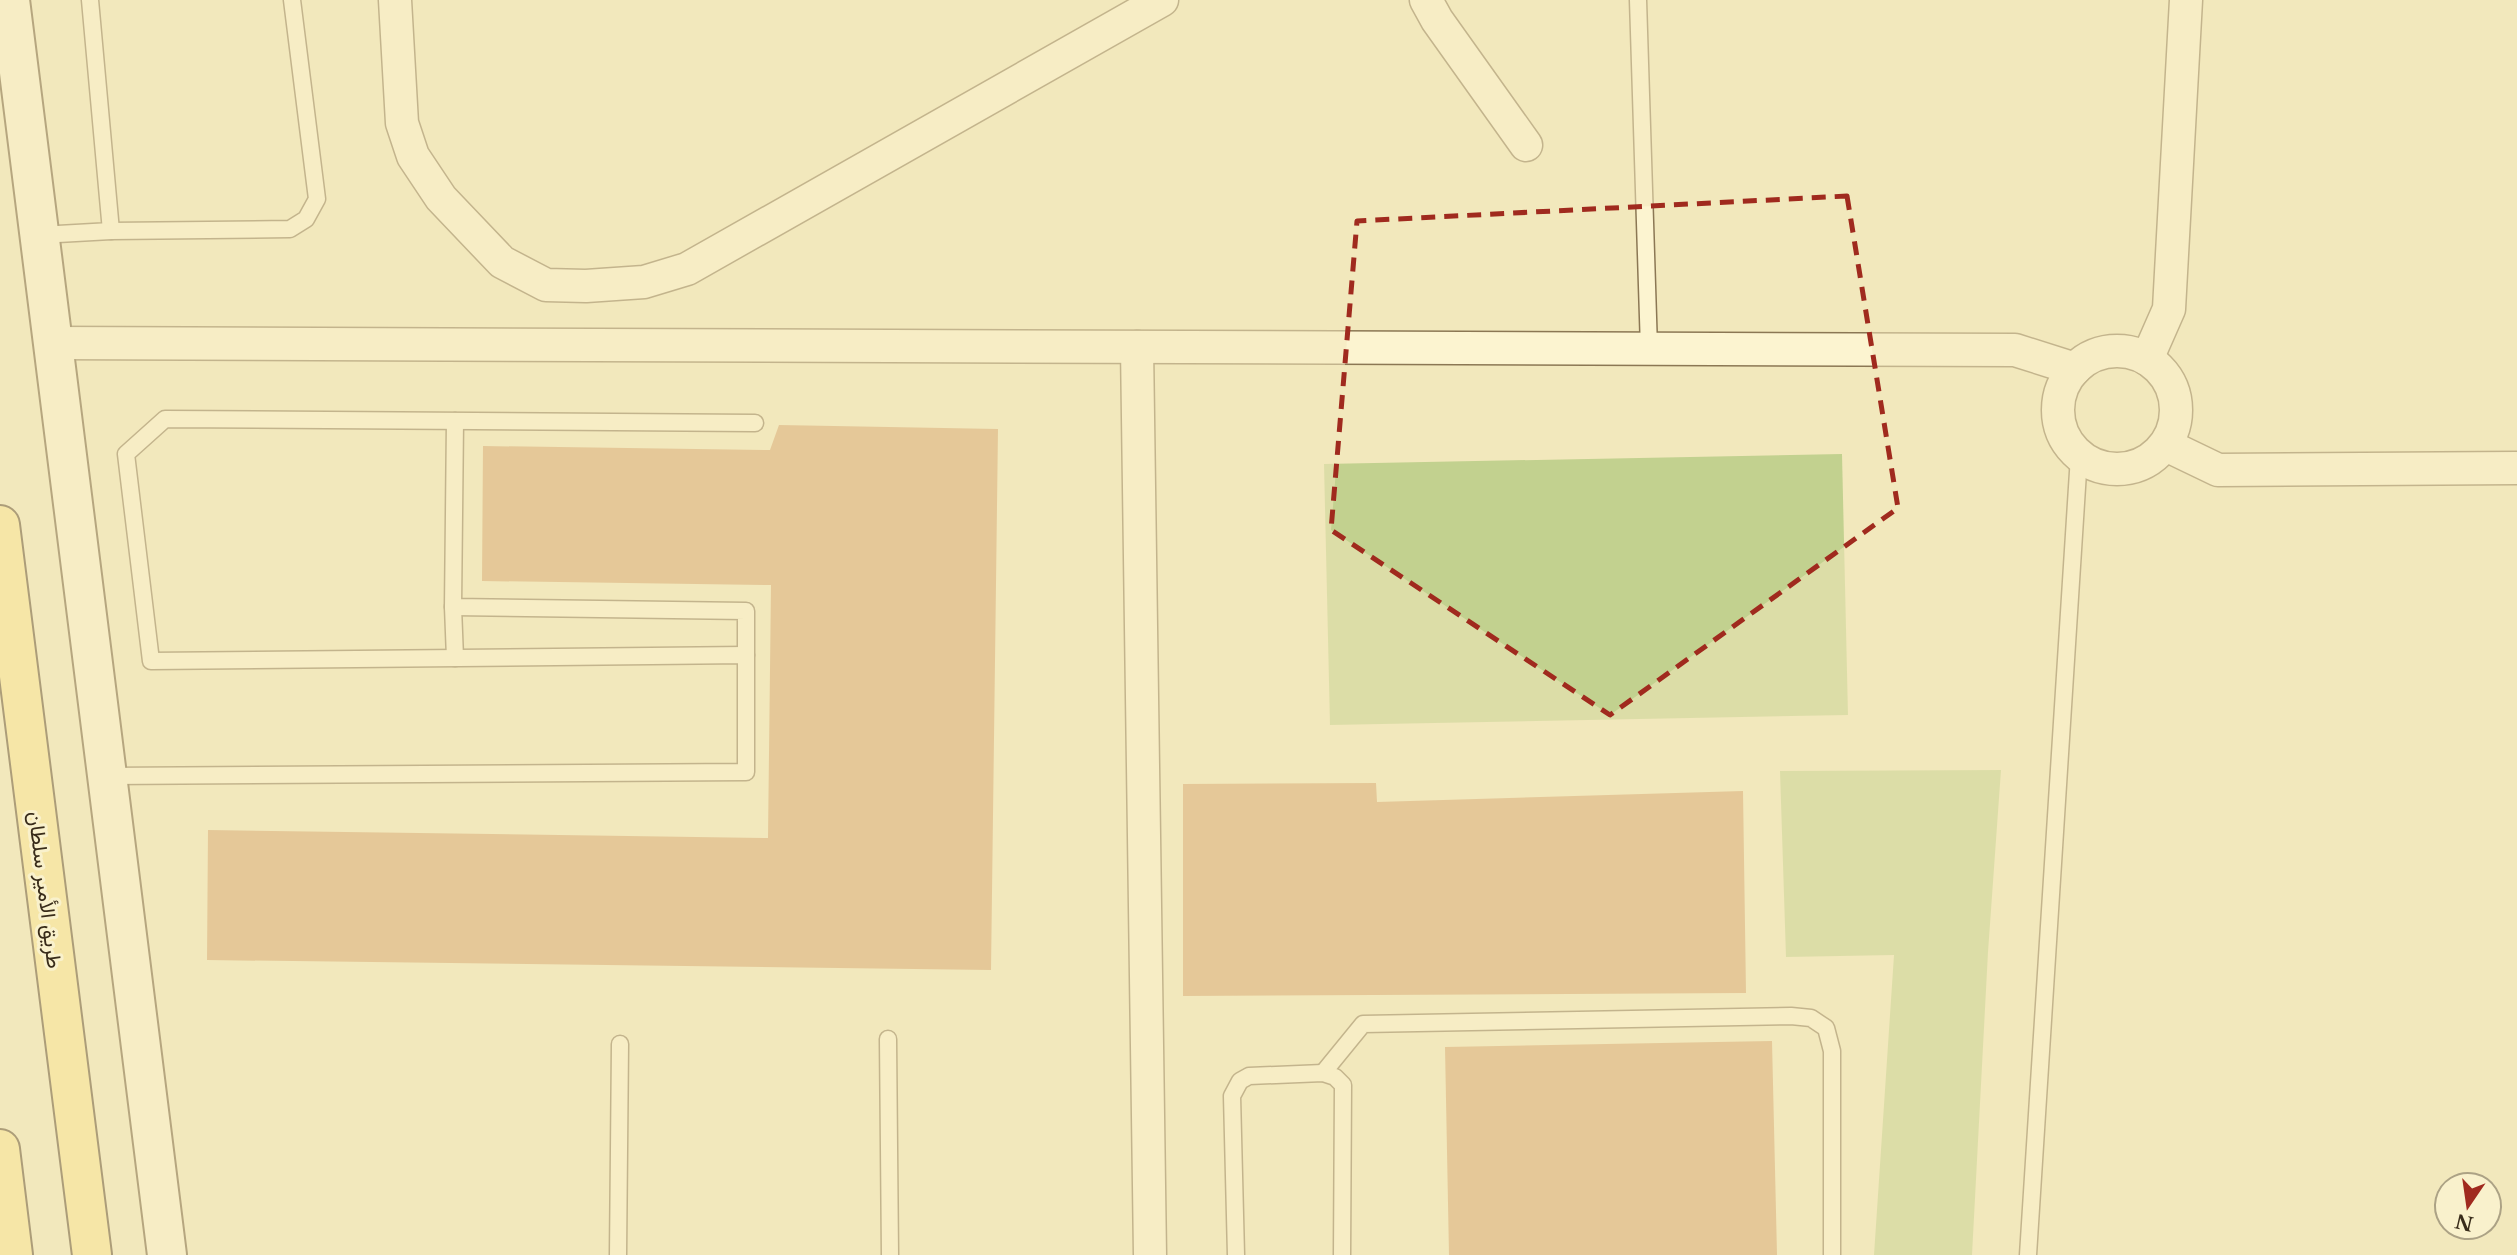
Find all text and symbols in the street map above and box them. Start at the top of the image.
street label: طريق الأمير سلطان [22,810,68,970]
north arrow [2433,1171,2503,1241]
text: N [2453,1209,2476,1235]

